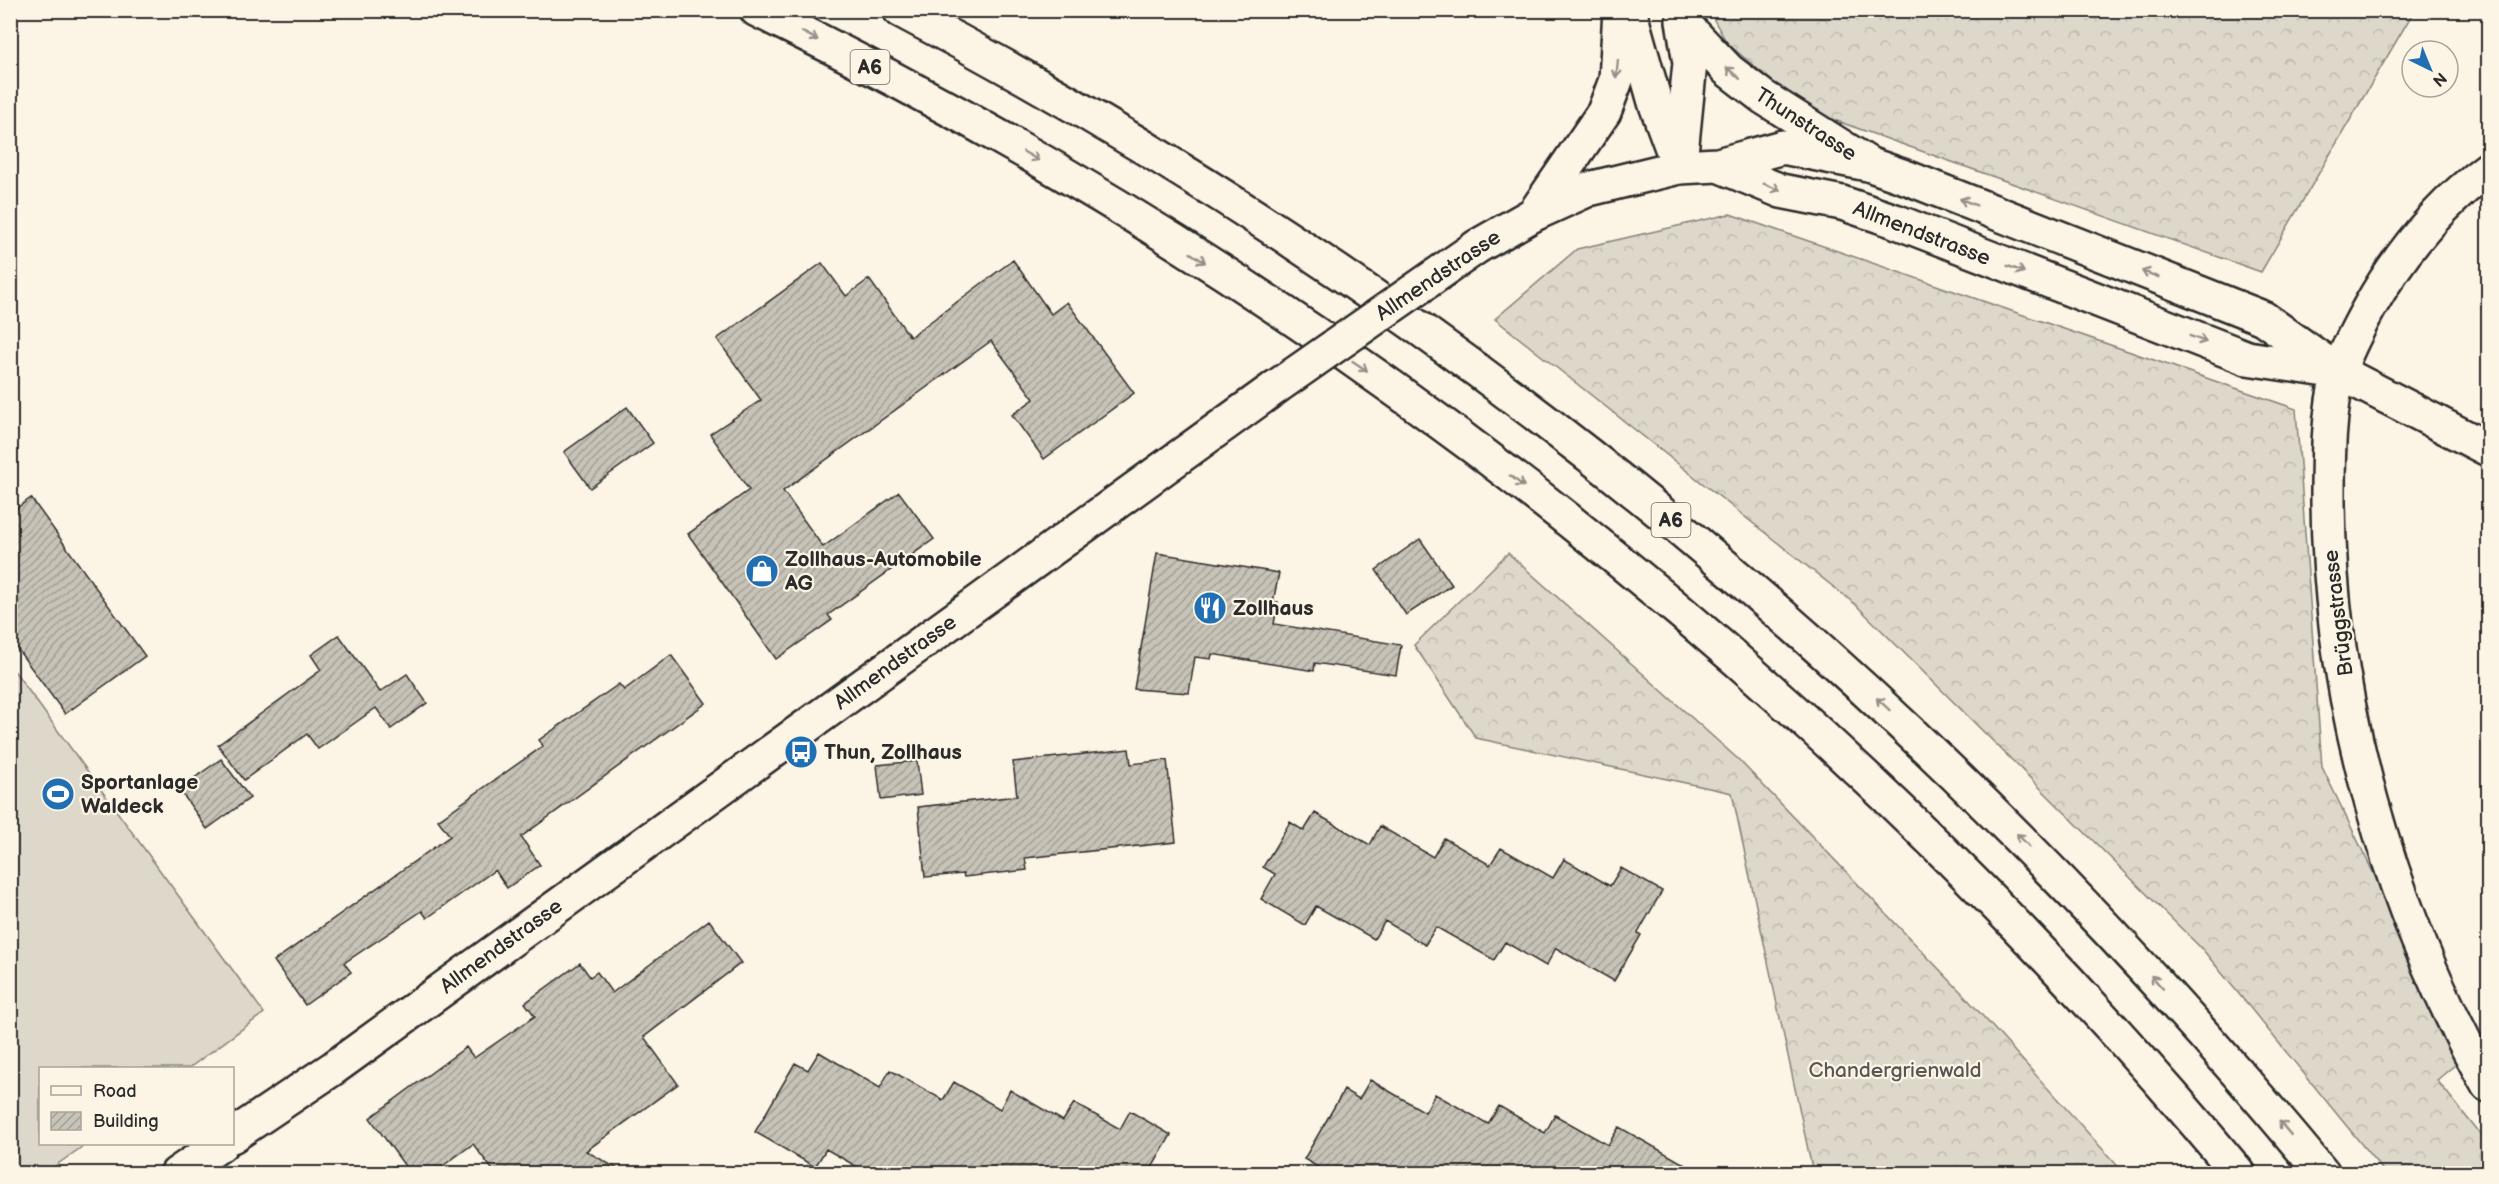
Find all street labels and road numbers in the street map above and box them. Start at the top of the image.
road number: A6 [850,50,890,84]
street label: Thunstrasse [1750,82,1861,167]
street label: Allmendstrasse [1850,196,1994,271]
street label: Allmendstrasse [1371,225,1505,326]
road number: A6 [1652,503,1690,537]
street label: Brüggstrasse [2318,548,2359,678]
street label: Allmendstrasse [829,610,961,715]
street label: Allmendstrasse [435,894,567,999]

